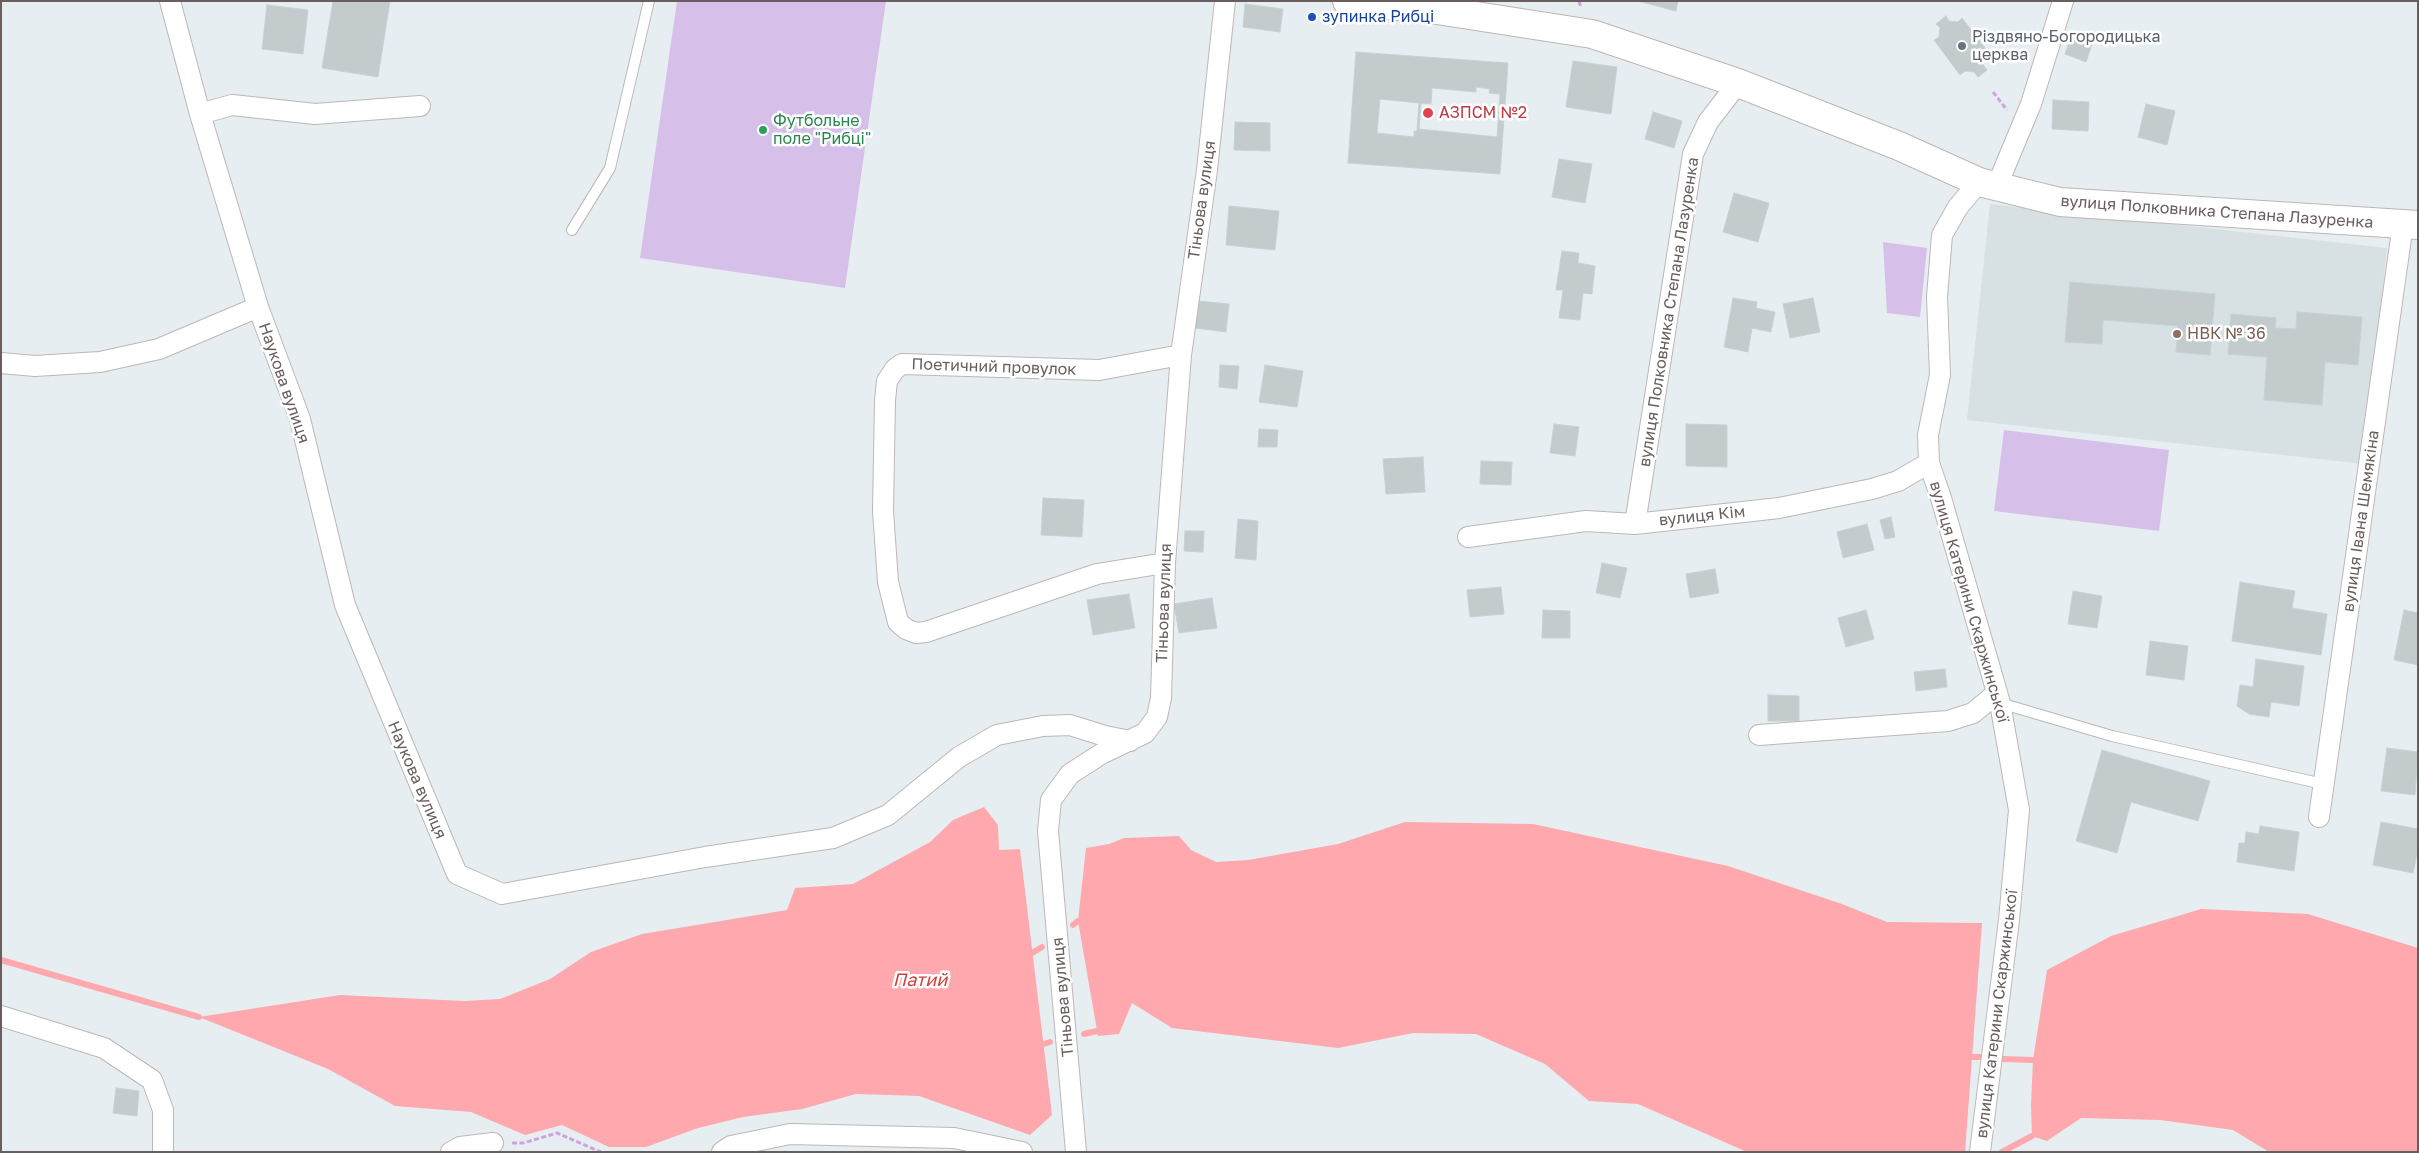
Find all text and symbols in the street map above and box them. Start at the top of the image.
place label: зупинка Рибці [1322,7,1434,27]
marker: зупинка Рибці [1306,11,1318,23]
place label: Різдвяно-Богородицька церква [1972,27,2161,65]
marker: Різдвяно-Богородицька церква [1956,40,1968,52]
place label: АЗПСМ №2 [1439,103,1527,123]
marker: АЗПСМ №2 [1421,106,1435,120]
place label: Футбольне поле "Рибці" [773,111,871,149]
marker: Футбольне поле "Рибці" [757,124,769,136]
street label: Тіньова вулиця [1184,139,1220,261]
street label: вулиця Полковника Степана Лазуренка [1635,156,1703,468]
street label: вулиця Полковника Степана Лазуренка [2060,191,2374,233]
street label: Наукова вулиця [254,320,314,446]
place label: НВК № 36 [2187,324,2266,344]
marker: НВК № 36 [2171,328,2183,340]
street label: Поетичний провулок [911,355,1077,379]
street label: вулиця Івана Шемякіна [2339,429,2383,613]
street label: вулиця Катерини Скаржинської [1925,479,2013,725]
street label: вулиця Кім [1658,502,1746,530]
street label: Тіньова вулиця [1152,543,1176,663]
street label: Наукова вулиця [384,718,450,842]
street label: вулиця Катерини Скаржинської [1972,889,2022,1139]
street label: Тіньова вулиця [1048,936,1078,1058]
water label: Патий [893,969,947,991]

